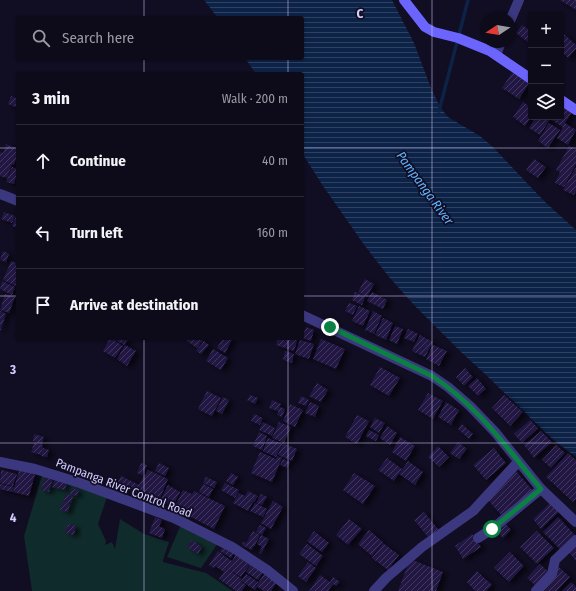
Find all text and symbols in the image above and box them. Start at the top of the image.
text: C [357,6,364,21]
north arrow [480,12,516,48]
map controls [528,12,564,120]
button: + [528,12,564,48]
search box [16,16,304,60]
icon: search [30,27,52,49]
text: Search here [62,29,134,47]
button: − [528,48,564,84]
button: layers [528,84,564,120]
text: 3 min [32,88,70,109]
text: Walk · 200 m [222,91,288,106]
water label: Pampanga River [393,149,457,228]
icon: ahead [32,150,54,172]
text: Continue [70,152,126,170]
text: 40 m [262,153,288,168]
icon: left [32,222,54,244]
text: Turn left [70,224,123,242]
text: 160 m [257,225,288,240]
icon: arrive [32,294,54,316]
text: Arrive at destination [70,296,198,314]
route end [321,318,339,336]
text: 3 [9,362,16,377]
street label: Pampanga River Control Road [54,456,194,520]
text: 4 [10,510,17,525]
route start [483,520,501,538]

